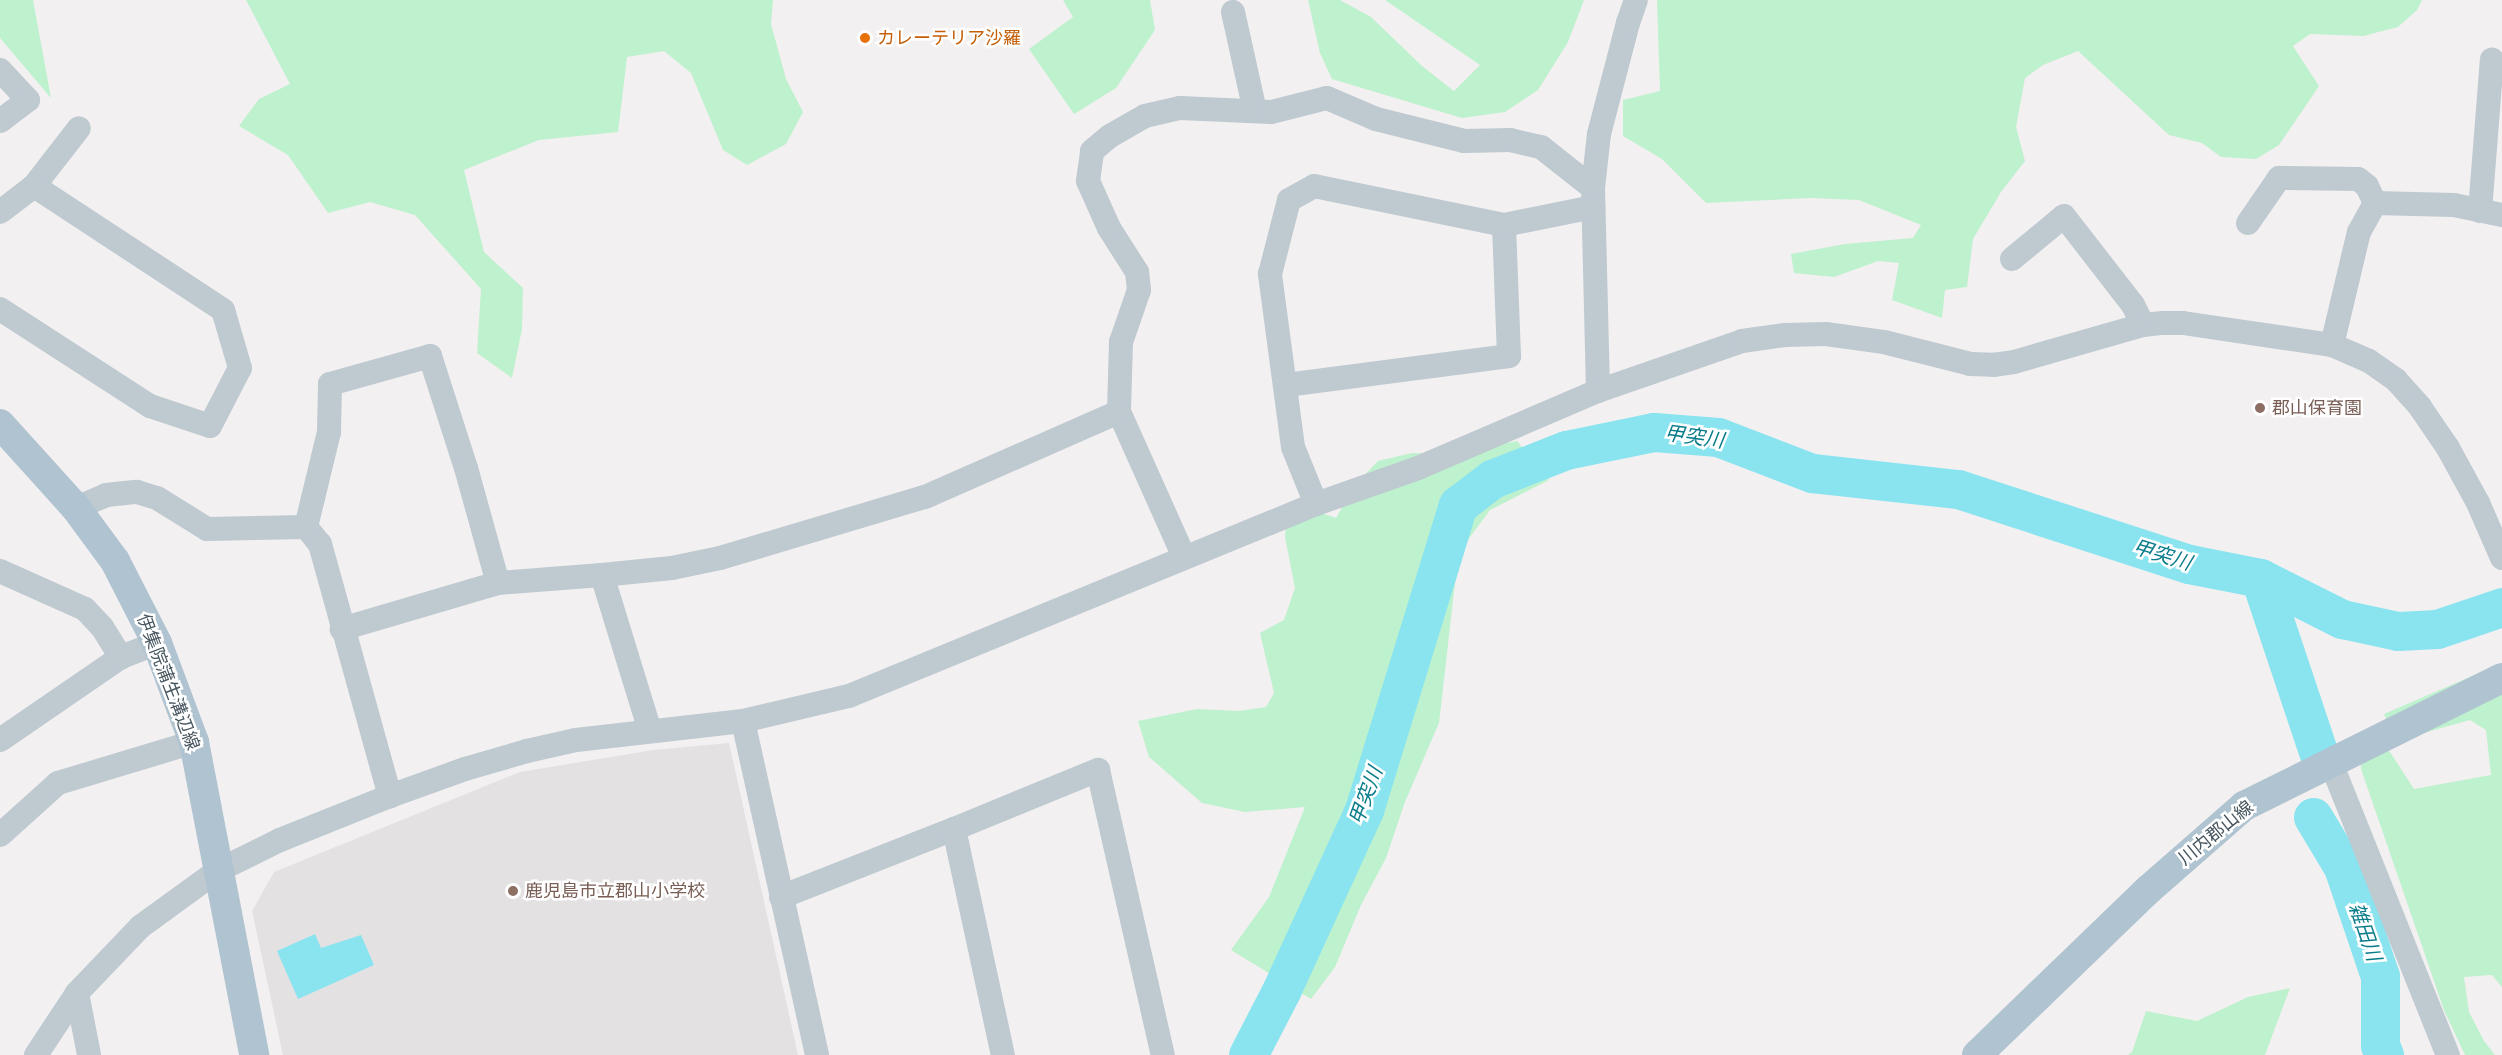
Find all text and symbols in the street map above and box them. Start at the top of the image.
place label: カレーテリア沙羅 [877,27,1021,49]
marker: カレーテリア沙羅 [858,31,872,45]
place label: 郡山保育園 [2272,397,2362,419]
marker: 郡山保育園 [2253,401,2267,415]
water label: 甲突川 [1663,421,1725,453]
water label: 甲突川 [2130,535,2194,575]
street label: 伊集院蒲生溝辺線 [132,611,204,753]
water label: 甲突川 [1344,764,1388,828]
street label: 川内郡山線 [2174,796,2258,870]
place label: 鹿児島市立郡山小学校 [525,880,705,902]
marker: 鹿児島市立郡山小学校 [506,884,520,898]
water label: 雑田川 [2344,900,2386,964]

